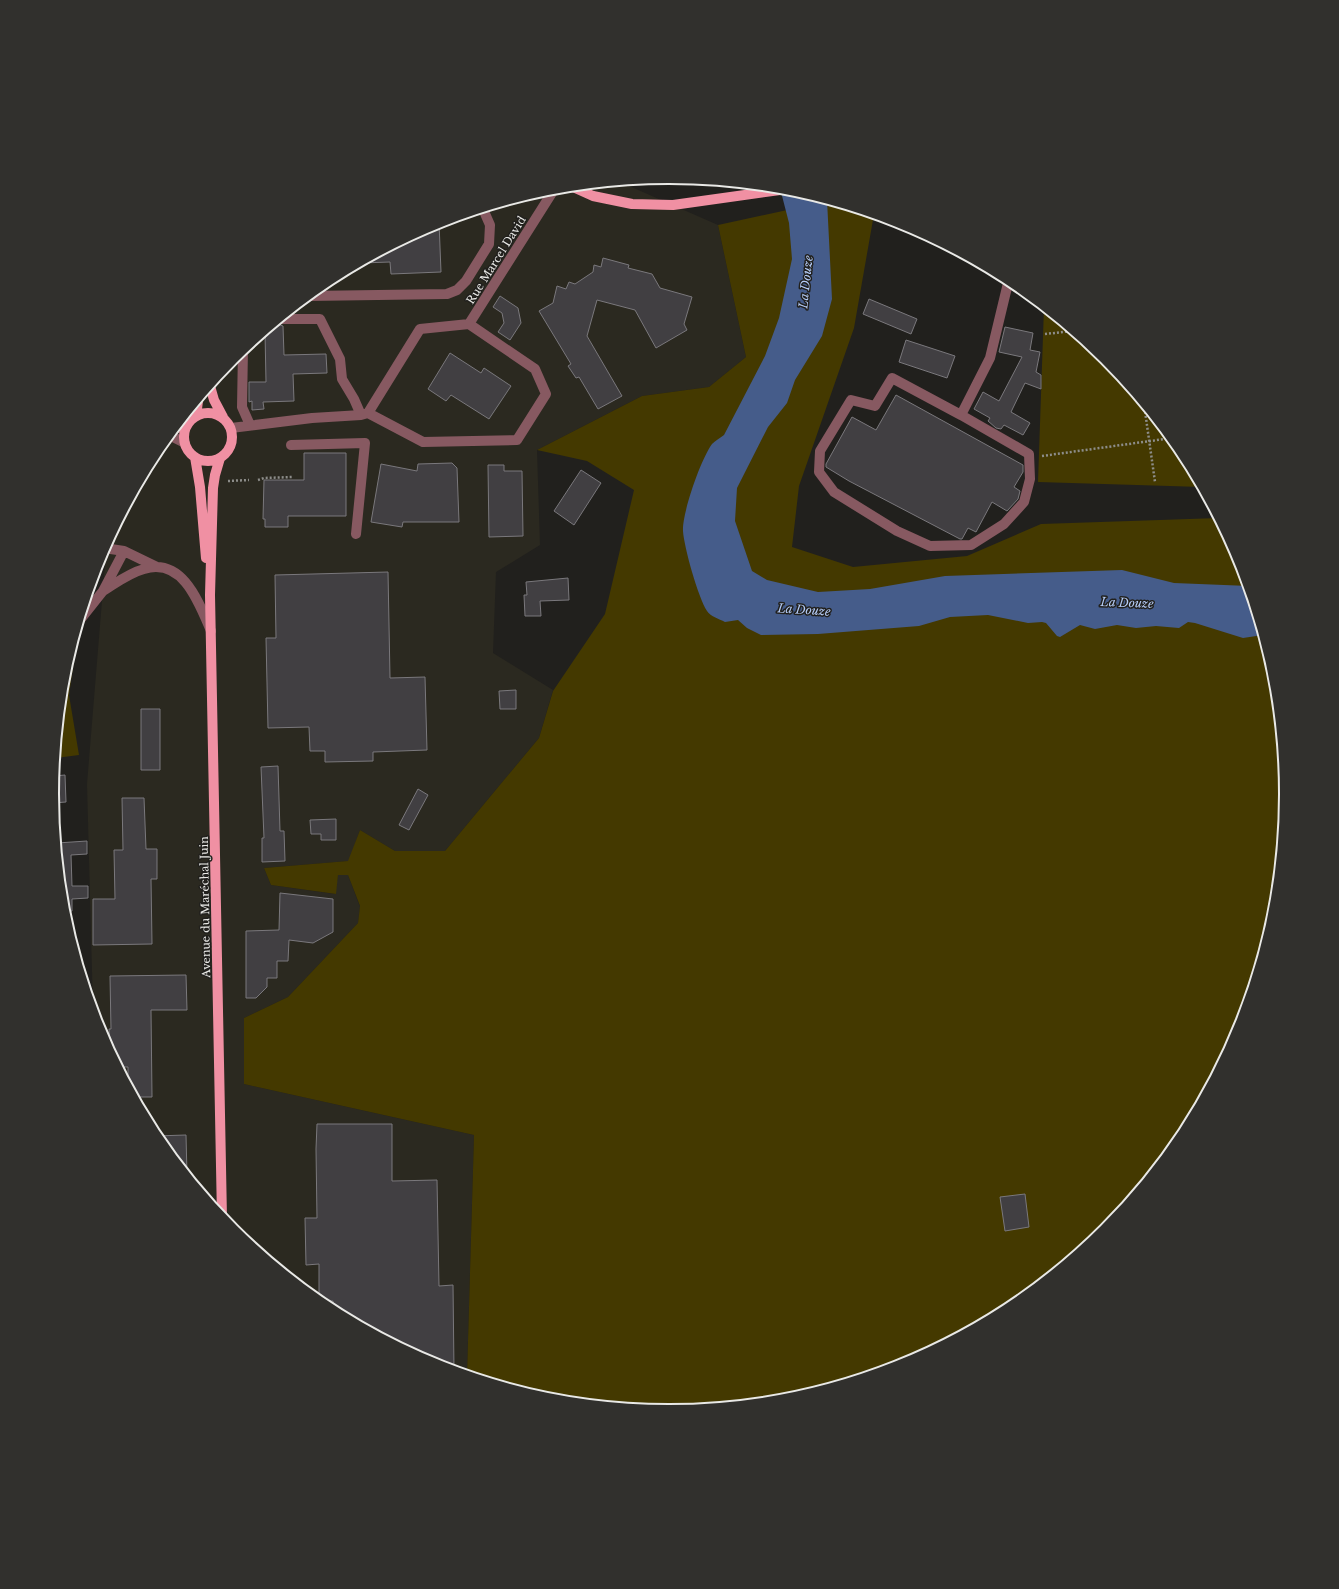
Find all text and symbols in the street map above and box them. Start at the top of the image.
street label: Rue Marcel David [463,213,529,307]
water label: La Douze [795,254,816,310]
water label: La Douze [1099,594,1154,611]
water label: La Douze [776,600,832,619]
street label: Avenue du Maréchal Juin [197,836,213,979]

